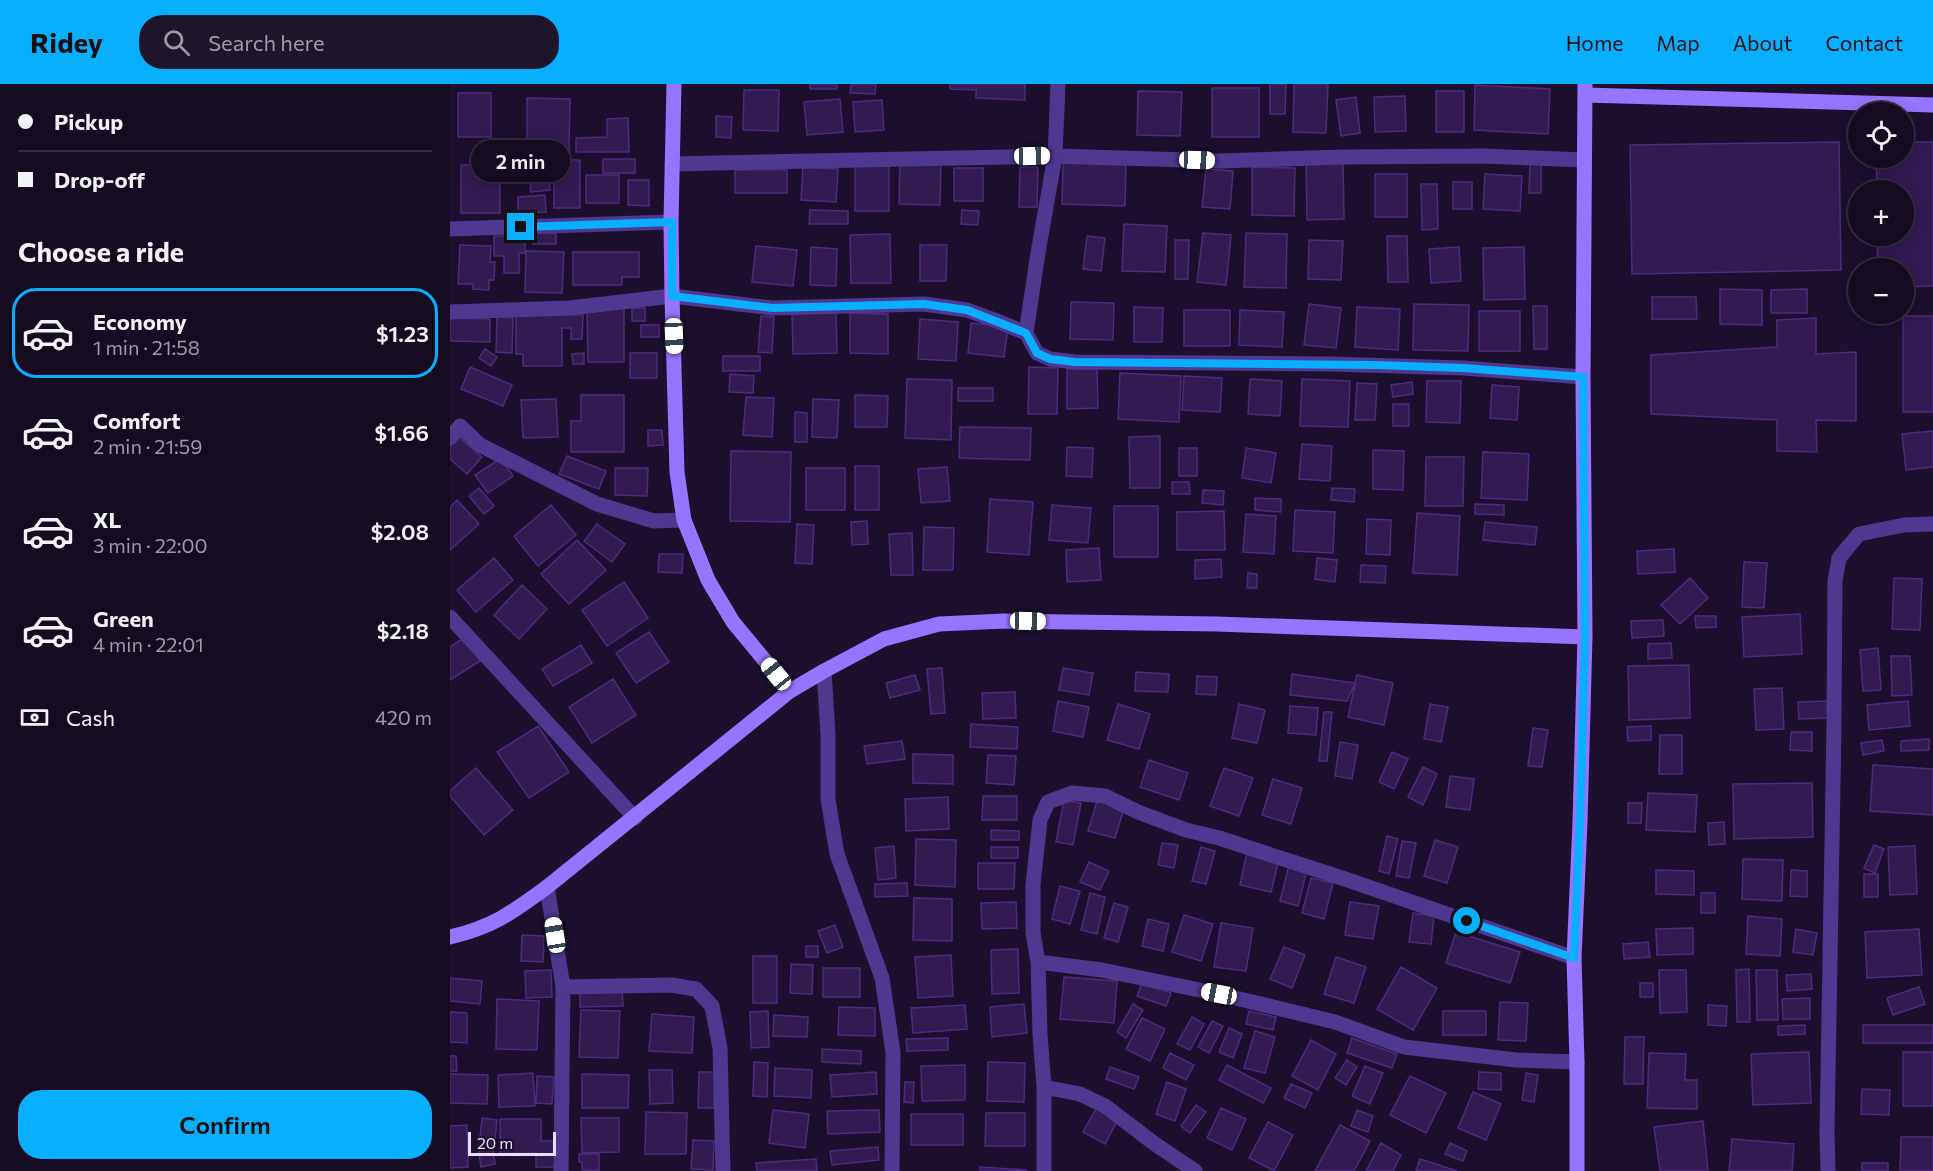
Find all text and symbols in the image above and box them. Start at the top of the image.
search box [139,15,559,69]
text: Ridey [30,25,103,59]
icon: search [160,26,193,59]
text: Search here [208,29,325,56]
text: Home [1566,30,1623,55]
text: Map [1656,30,1700,55]
text: About [1733,30,1792,55]
text: Contact [1825,30,1903,55]
map controls [1848,102,1914,324]
button: locate [1848,102,1914,168]
text: Pickup [54,108,123,135]
callout: 2 min [472,140,571,182]
car [1014,147,1050,165]
text: 2 min [496,149,545,173]
car [1179,150,1215,170]
text: Drop-off [54,166,145,193]
button: + [1848,180,1914,246]
route end [507,213,534,240]
text: Choose a ride [18,235,184,268]
button: − [1848,258,1914,324]
icon: car [21,306,75,360]
text: Economy [93,308,187,335]
car [664,318,684,354]
text: $1.23 [376,320,429,347]
text: 1 min · 21:58 [93,335,200,359]
icon: car [21,405,75,459]
text: Comfort [93,407,181,434]
text: $1.66 [374,419,429,446]
text: 2 min · 21:59 [93,434,202,458]
icon: car [21,504,75,558]
text: XL [93,506,121,533]
text: $2.08 [371,518,429,545]
text: 3 min · 22:00 [93,533,208,557]
icon: car [21,603,75,657]
text: Green [93,605,154,632]
car [1010,612,1046,630]
text: $2.18 [377,617,429,644]
text: 4 min · 22:01 [93,632,204,656]
car [758,654,794,694]
icon: cash [18,701,51,734]
text: Cash [66,704,115,731]
text: 420 m [375,705,432,729]
route start [1453,907,1480,934]
car [543,916,567,954]
car [1200,982,1238,1006]
button: Confirm [18,1090,432,1159]
scale bar [468,1129,556,1156]
text: 20 m [477,1133,513,1152]

